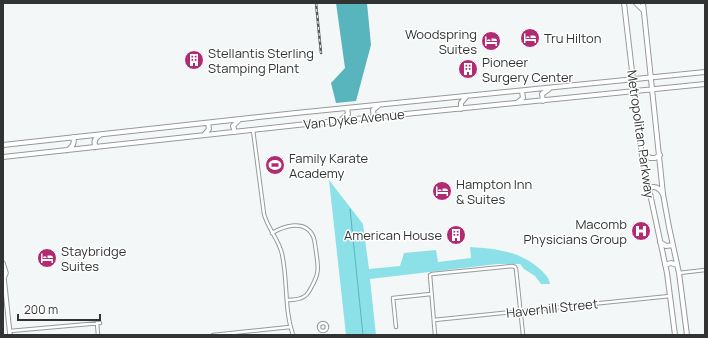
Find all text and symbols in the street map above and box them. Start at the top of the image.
place label: Woodspring Suites [405,25,477,58]
hotel icon: Tru Hilton [519,27,541,49]
place label: Tru Hilton [544,29,601,47]
hotel icon: Woodspring Suites [480,30,502,52]
place label: Stellantis Sterling Stamping Plant [208,44,314,77]
building icon: Stellantis Sterling Stamping Plant [183,49,205,71]
place label: Pioneer Surgery Center [482,53,573,86]
building icon: Pioneer Surgery Center [457,58,479,80]
street label: Metropolitan Parkway [623,69,659,199]
street label: Van Dyke Avenue [303,105,406,133]
place label: Family Karate Academy [289,149,369,182]
sports icon: Family Karate Academy [264,154,286,176]
place label: Hampton Inn & Suites [456,175,532,208]
hotel icon: Hampton Inn & Suites [431,180,453,202]
place label: Macomb Physicians Group [523,215,627,248]
hospital icon: Macomb Physicians Group [630,220,652,242]
building icon: American House [445,224,467,246]
place label: American House [344,226,442,244]
place label: Staybridge Suites [61,242,127,275]
hotel icon: Staybridge Suites [36,247,58,269]
street label: Haverhill Street [505,294,599,322]
scale bar [18,296,100,322]
text: 200 m [24,301,58,318]

